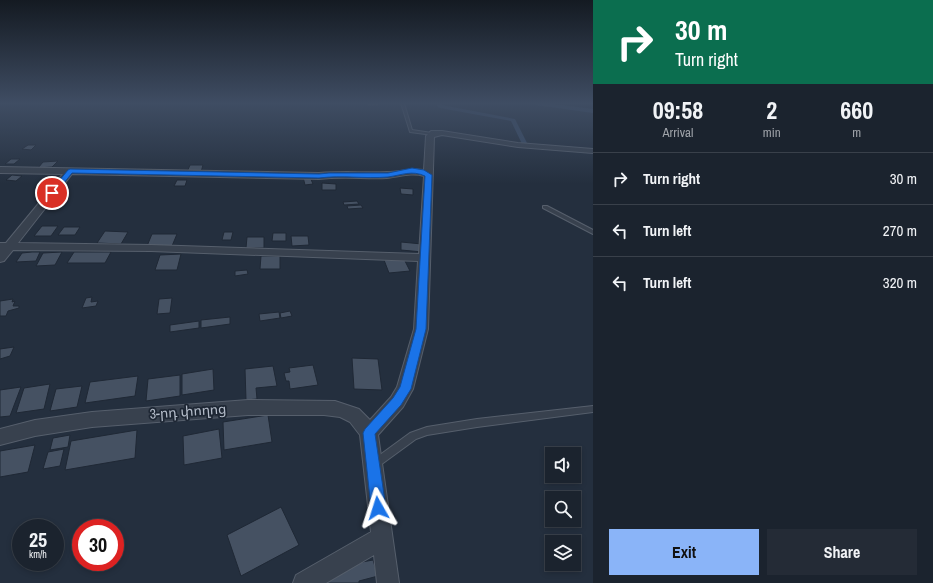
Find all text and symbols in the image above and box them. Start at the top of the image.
text: 30 m [675,11,727,49]
icon: right [609,16,661,68]
text: Turn right [675,47,738,72]
text: 09:58 [653,94,703,126]
text: 2 [766,94,777,126]
text: 660 [840,94,873,126]
text: Arrival [663,124,693,141]
text: min [763,124,781,141]
text: m [852,124,861,141]
icon: right [609,168,631,190]
text: Turn right [643,168,700,189]
text: 30 m [890,168,917,189]
pin [35,176,69,210]
icon: arrive [41,182,63,204]
icon: left [609,220,631,242]
text: Turn left [643,220,691,241]
text: 270 m [883,220,917,241]
icon: left [609,272,631,294]
text: Turn left [643,272,691,293]
text: 320 m [883,272,917,293]
street label: 3-րդ փողոց [149,399,227,423]
map controls [545,447,581,571]
button: sound [545,447,581,483]
position arrow [357,487,399,529]
button: search [545,491,581,527]
speed limit sign: 30 [72,519,124,571]
text: 25 [29,526,47,553]
button: Exit [609,529,759,575]
button: Share [767,529,917,575]
button: layers [545,535,581,571]
text: km/h [29,548,47,561]

